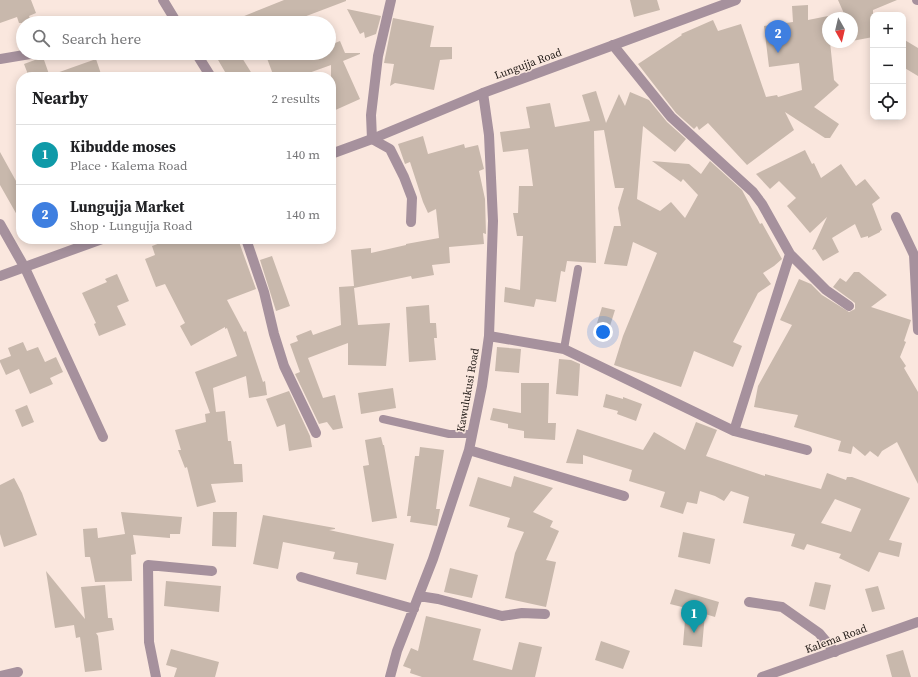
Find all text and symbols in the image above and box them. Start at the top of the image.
north arrow [822,12,858,48]
map controls [870,12,906,120]
button: + [870,12,906,48]
search box [16,16,336,60]
pin: 2 [765,20,791,53]
icon: search [30,27,52,49]
text: Search here [62,28,141,49]
street label: Lungujja Road [492,45,564,83]
button: − [870,48,906,84]
button: locate [870,84,906,120]
text: Nearby [32,86,88,110]
text: 2 results [272,90,320,107]
text: Kibudde moses [70,136,176,157]
text: 1 [41,146,49,163]
text: 140 m [286,146,320,163]
text: Place · Kalema Road [70,157,187,174]
text: Lungujja Market [70,196,184,217]
text: 2 [41,206,49,223]
text: 140 m [286,206,320,223]
text: Shop · Lungujja Road [70,217,192,234]
your location [593,322,613,342]
street label: Kawulukusi Road [453,346,483,433]
pin: 1 [681,600,707,633]
street label: Kalema Road [803,621,870,657]

